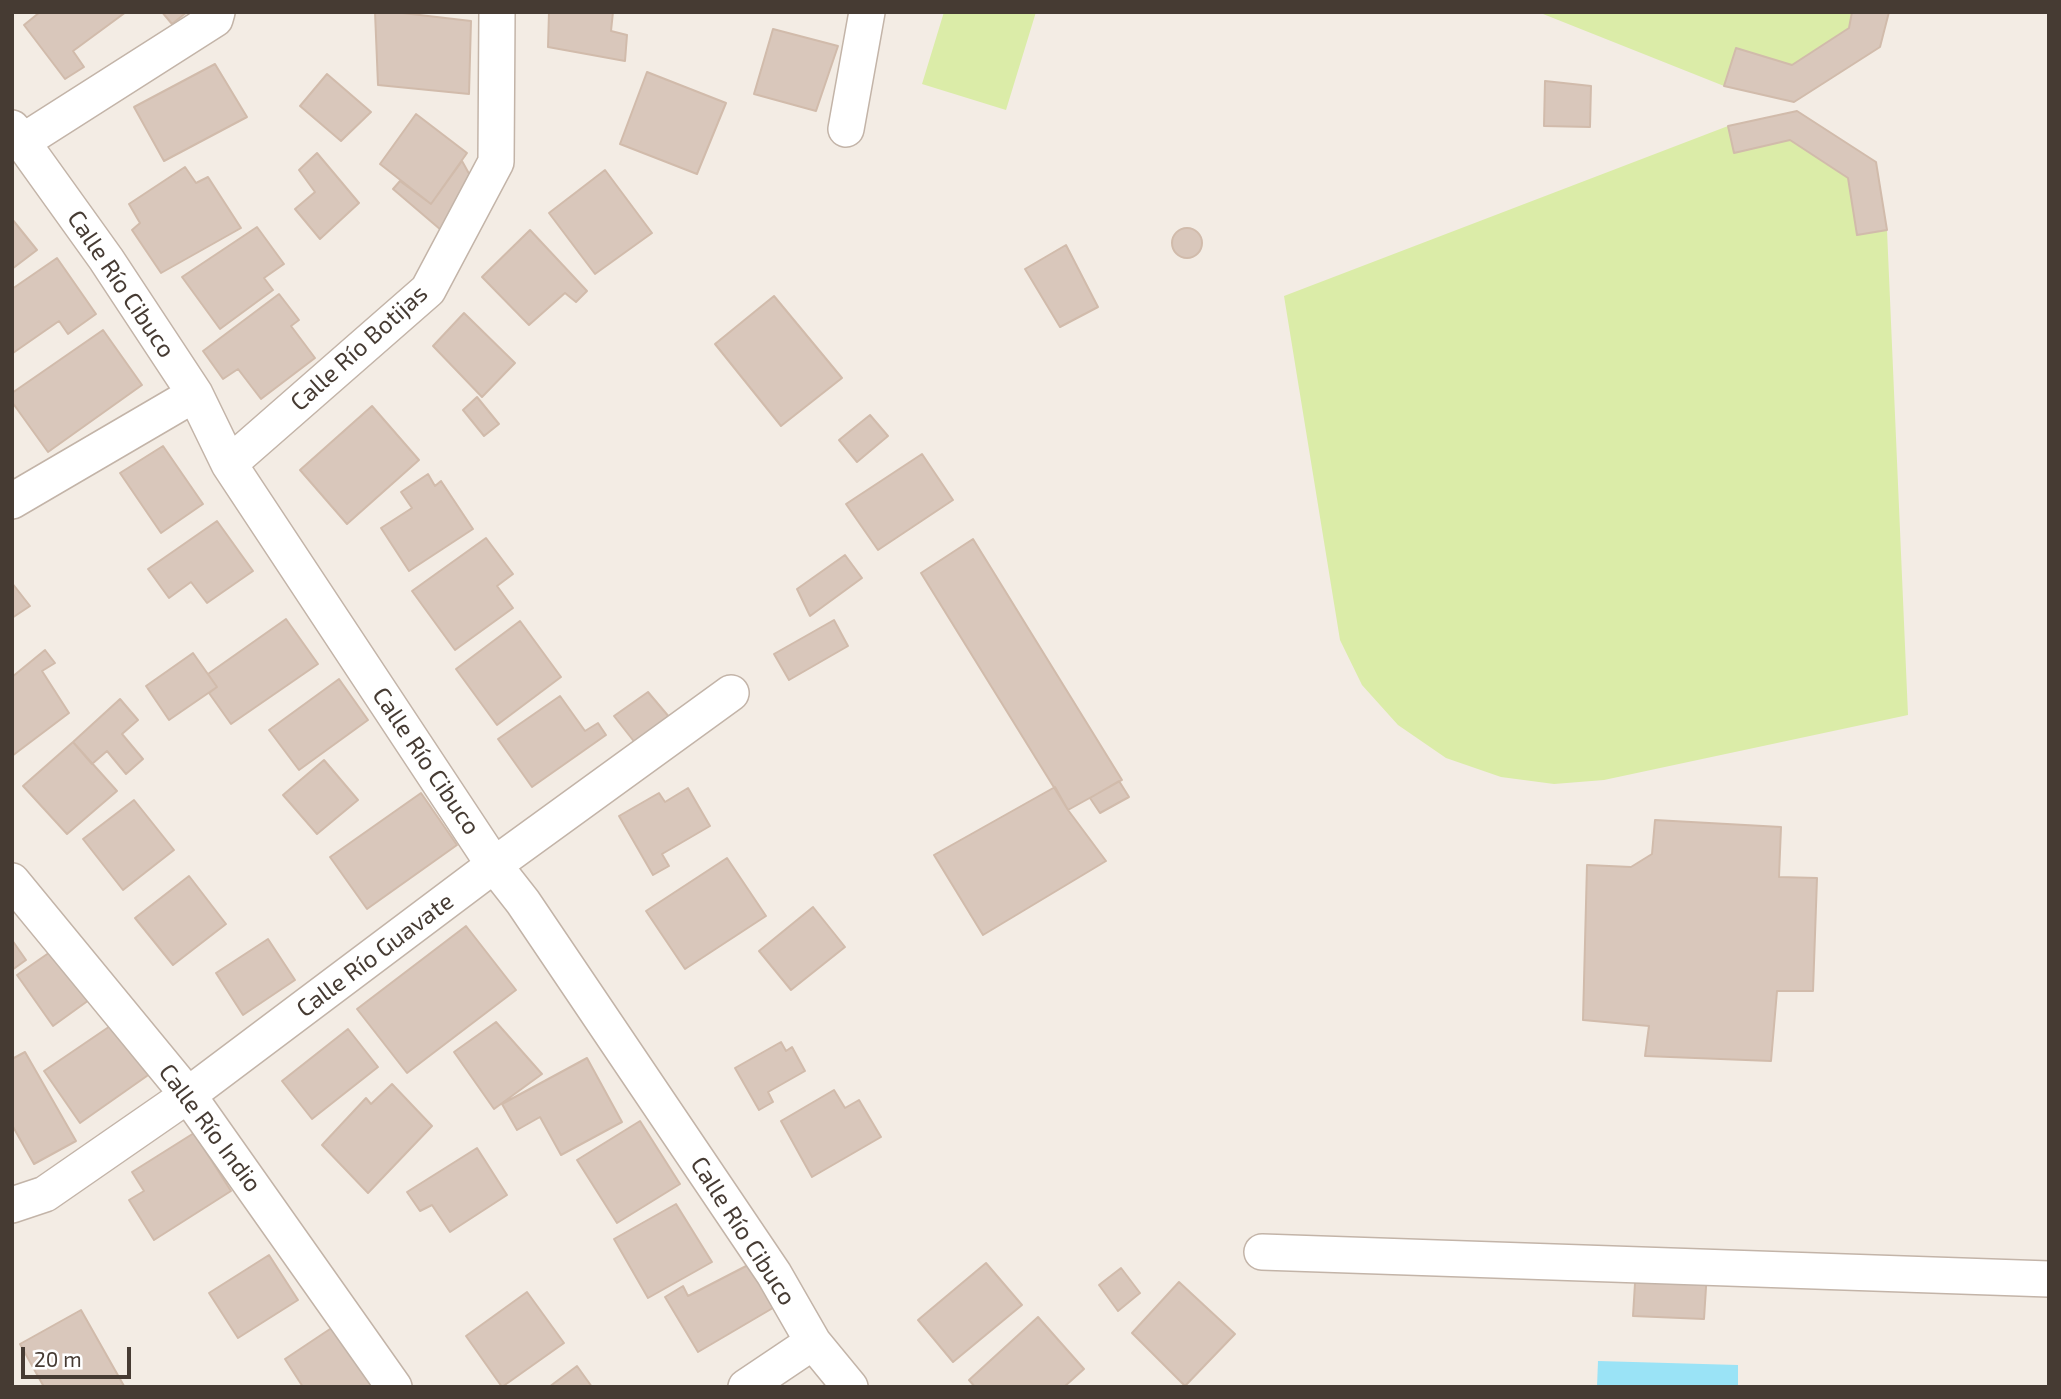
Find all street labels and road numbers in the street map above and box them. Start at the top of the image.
street label: Calle Río Cibuco [61,205,181,363]
street label: Calle Río Botijas [285,279,433,417]
street label: Calle Río Cibuco [366,682,486,840]
street label: Calle Río Guavate [291,887,459,1023]
street label: Calle Río Indio [153,1058,267,1198]
street label: Calle Río Cibuco [684,1151,802,1311]

